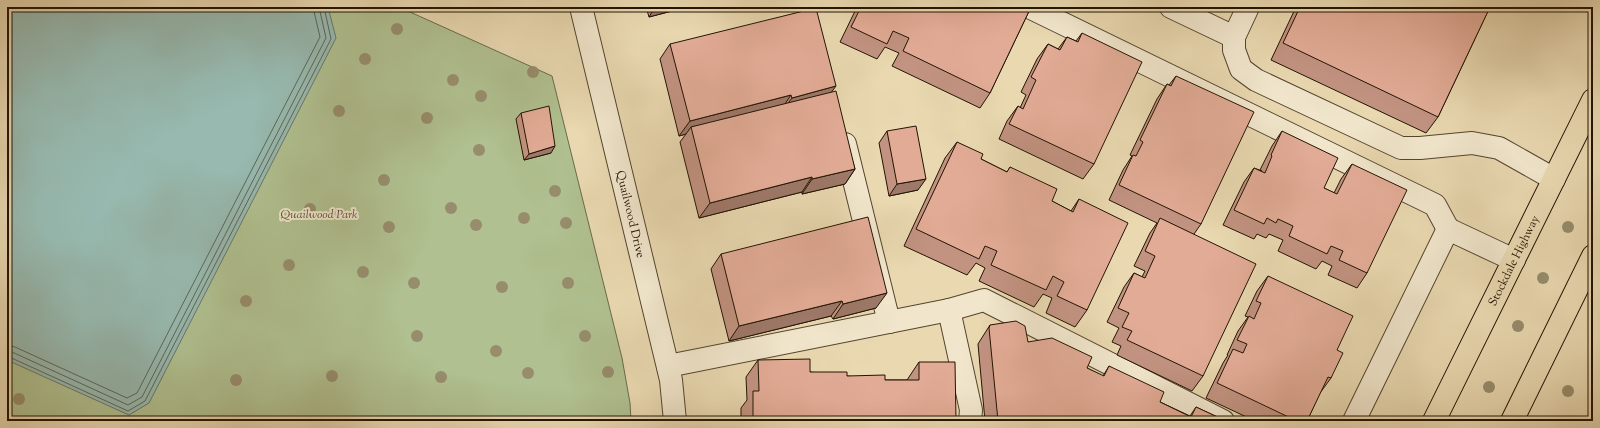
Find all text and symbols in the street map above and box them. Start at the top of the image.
street label: Quailwood Drive [611,169,649,260]
park label: Quailwood Park [281,206,358,224]
street label: Stockdale Highway [1484,213,1544,310]

